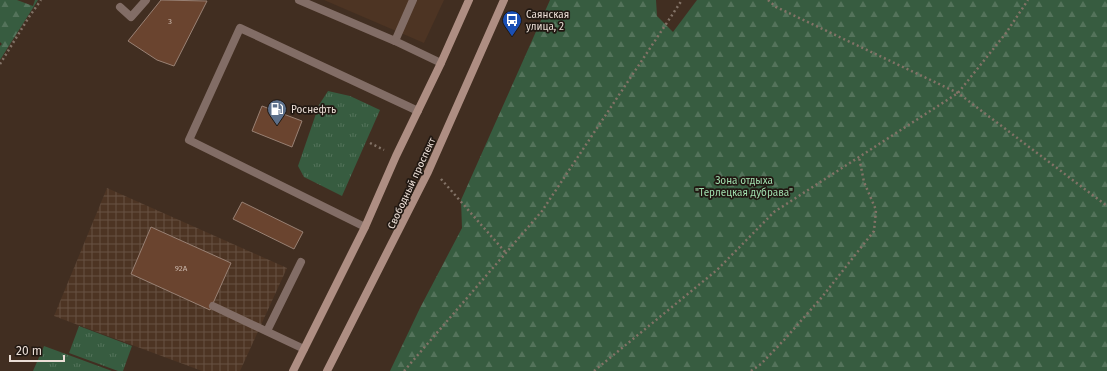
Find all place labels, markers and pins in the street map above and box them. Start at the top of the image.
bus stop icon: Саянская улица, 2 [501,9,523,37]
place label: Саянская улица, 2 [526,9,569,33]
fuel station icon: Роснефть [266,98,288,126]
place label: Роснефть [291,104,336,116]

